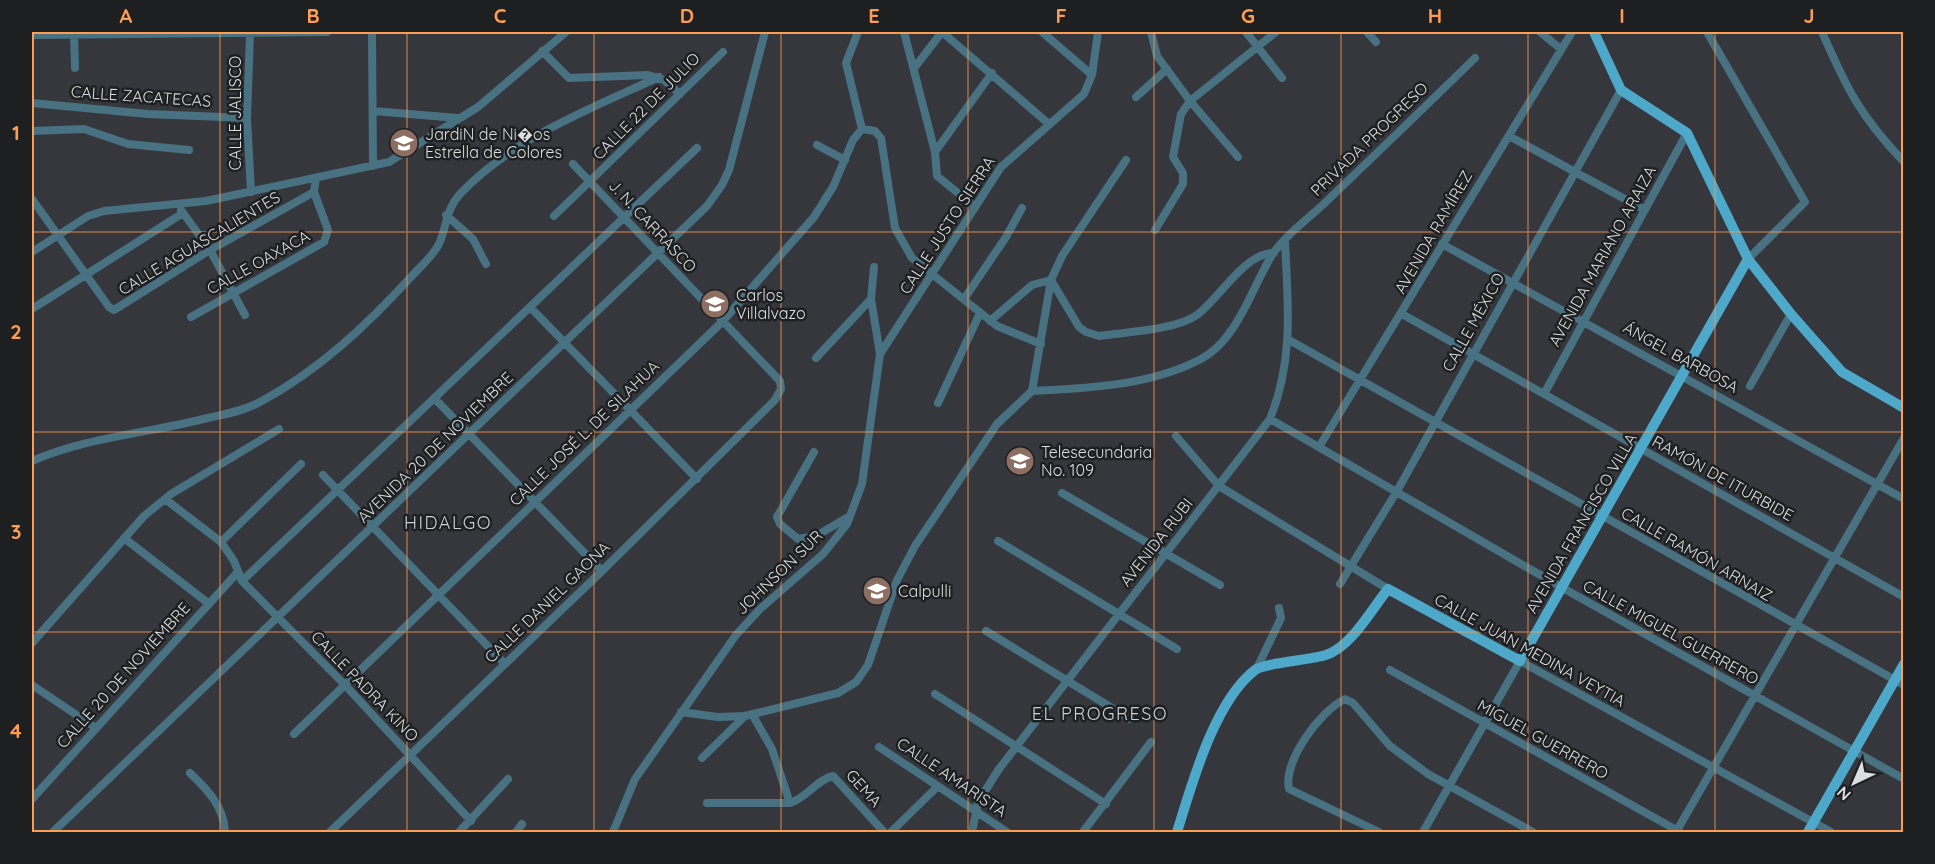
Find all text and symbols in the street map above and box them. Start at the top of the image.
text: A [120,3,133,28]
text: B [306,3,320,28]
text: C [494,3,507,28]
text: D [680,3,694,28]
text: E [868,3,880,28]
text: F [1055,3,1067,28]
text: G [1241,3,1255,28]
text: H [1428,3,1442,28]
text: I [1619,3,1625,28]
text: J [1803,3,1815,28]
street label: CALLE 22 DE JULIO [588,48,704,164]
street label: CALLE JALISCO [225,56,245,170]
street label: PRIVADA PROGRESO [1306,78,1432,200]
street label: CALLE ZACATECAS [70,81,212,111]
text: 1 [12,120,20,145]
place label: JardiN de Ni�os Estrella de Colores [425,124,562,162]
school or university icon: JardiN de Ni�os Estrella de Colores [388,127,420,159]
street label: CALLE JUSTO SIERRA [895,152,999,298]
street label: AVENIDA MARIANO ARAIZA [1544,162,1660,350]
street label: AVENIDA RAMÍREZ [1390,167,1476,297]
street label: J. N. CARRASCO [605,175,701,277]
street label: CALLE AGUASCALIENTES [115,187,283,299]
street label: CALLE OAXACA [203,225,313,299]
street label: CALLE MÉXICO [1438,269,1508,375]
place label: Carlos Villalvazo [736,285,806,323]
school or university icon: Carlos Villalvazo [699,288,731,320]
street label: ÁNGEL BARBOSA [1620,317,1742,397]
text: 2 [10,319,22,344]
street label: CALLE JOSÉ L. DE SILAHUA [505,356,663,510]
street label: AVENIDA 20 DE NOVIEMBRE [353,367,517,527]
street label: AVENIDA FRANCISCO VILLA [1521,429,1641,617]
street label: RAMÓN DE ITURBIDE [1649,431,1797,525]
place label: Telesecundaria No. 109 [1041,442,1152,480]
school or university icon: Telesecundaria No. 109 [1004,445,1036,477]
street label: AVENIDA RUBI [1115,494,1197,590]
street label: CALLE RAMÓN ARNAIZ [1618,503,1776,605]
district label: HIDALGO [404,511,492,534]
text: 3 [11,519,21,544]
street label: JOHNSON SUR [731,526,827,618]
street label: CALLE DANIEL GAONA [480,537,614,667]
school or university icon: Calpulli [861,575,893,607]
street label: CALLE MIGUEL GUERRERO [1580,575,1762,689]
place label: Calpulli [898,581,951,601]
street label: CALLE JUAN MEDINA VEYTIA [1431,589,1629,711]
street label: CALLE 20 DE NOVIEMBRE [52,598,194,752]
street label: CALLE PADRA KINO [307,626,423,746]
street label: MIGUEL GUERRERO [1474,695,1612,783]
district label: EL PROGRESO [1032,702,1168,725]
text: 4 [10,718,22,743]
street label: CALLE AMARISTA [893,733,1011,821]
north arrow [1824,753,1884,813]
street label: GEMA [842,765,886,811]
text: N [1832,783,1855,805]

